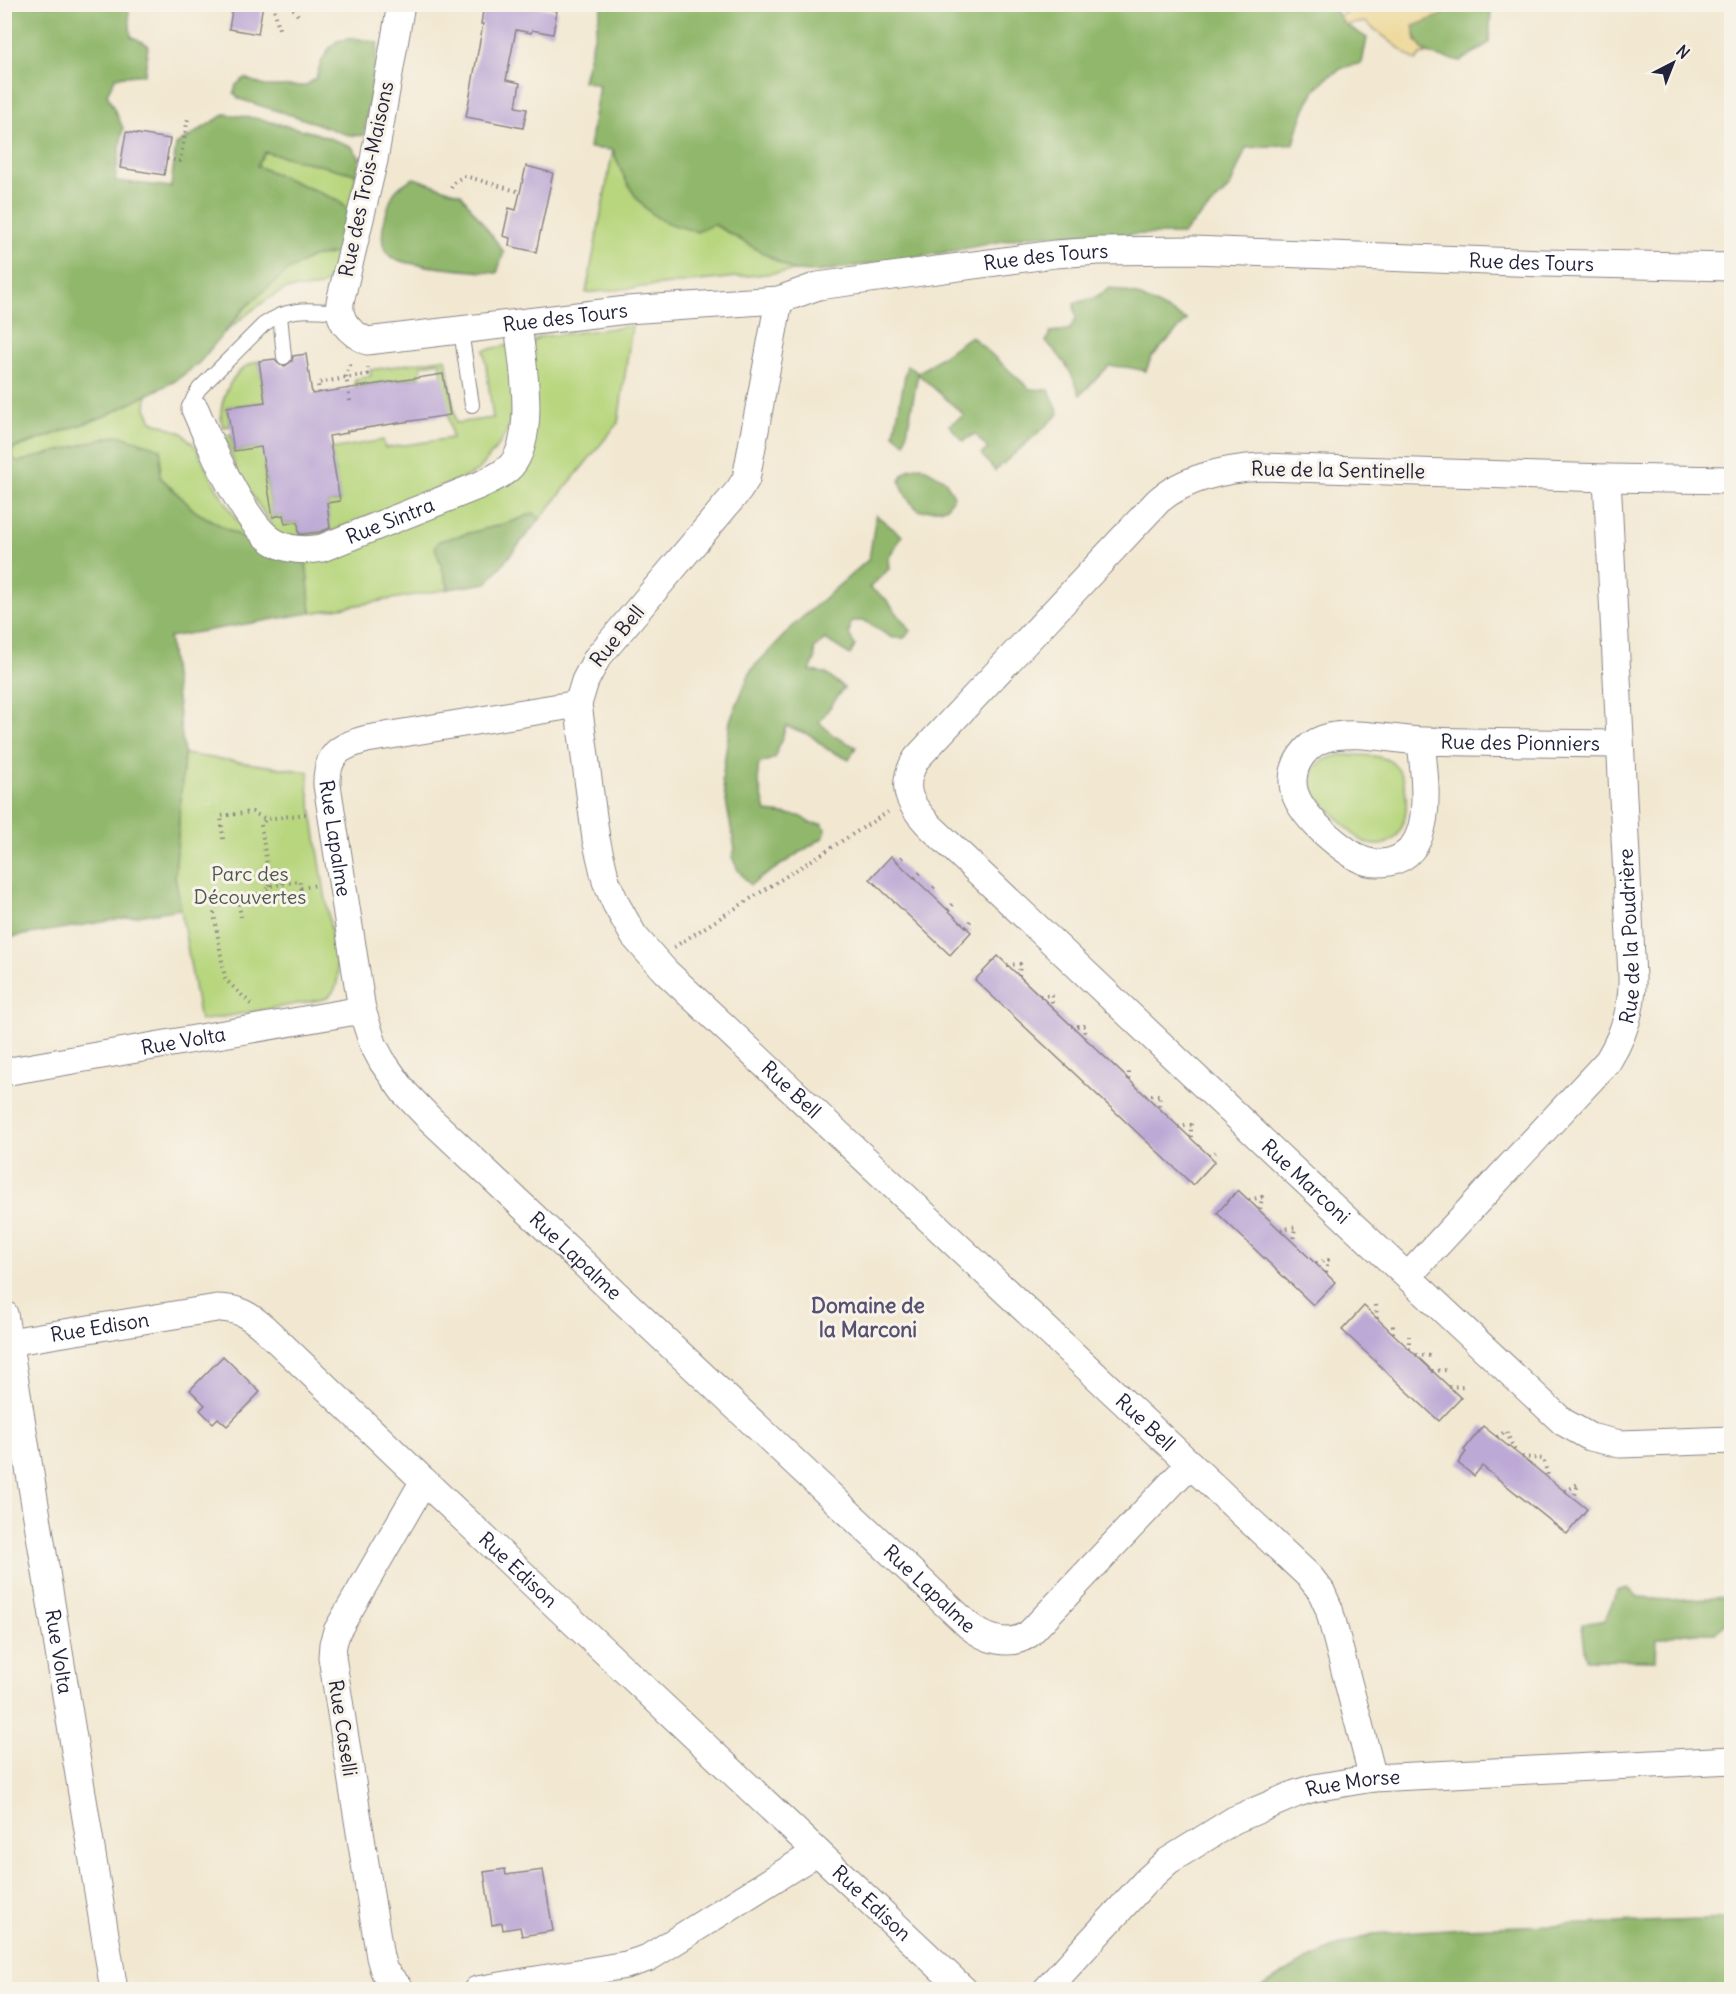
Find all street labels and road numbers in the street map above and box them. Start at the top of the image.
street label: Rue des Trois-Maisons [333,79,398,279]
street label: Rue des Tours [982,238,1109,276]
street label: Rue des Tours [1468,247,1594,276]
street label: Rue des Tours [501,297,629,337]
street label: Rue de la Sentinelle [1251,455,1425,484]
street label: Rue Sintra [342,492,438,549]
street label: Rue Bell [584,600,649,672]
street label: Rue des Pionniers [1440,728,1600,756]
street label: Rue Lapalme [314,778,357,898]
street label: Rue de la Poudrière [1613,848,1644,1027]
street label: Rue Volta [139,1021,227,1060]
street label: Rue Bell [756,1055,826,1123]
street label: Rue Marconi [1257,1133,1356,1229]
street label: Rue Lapalme [524,1206,627,1305]
street label: Rue Edison [49,1306,151,1347]
street label: Rue Bell [1111,1388,1181,1456]
street label: Rue Edison [474,1526,563,1613]
street label: Rue Lapalme [878,1539,981,1638]
street label: Rue Volta [40,1607,79,1696]
street label: Rue Caselli [324,1678,363,1778]
street label: Rue Morse [1302,1764,1401,1802]
street label: Rue Edison [827,1860,917,1946]

